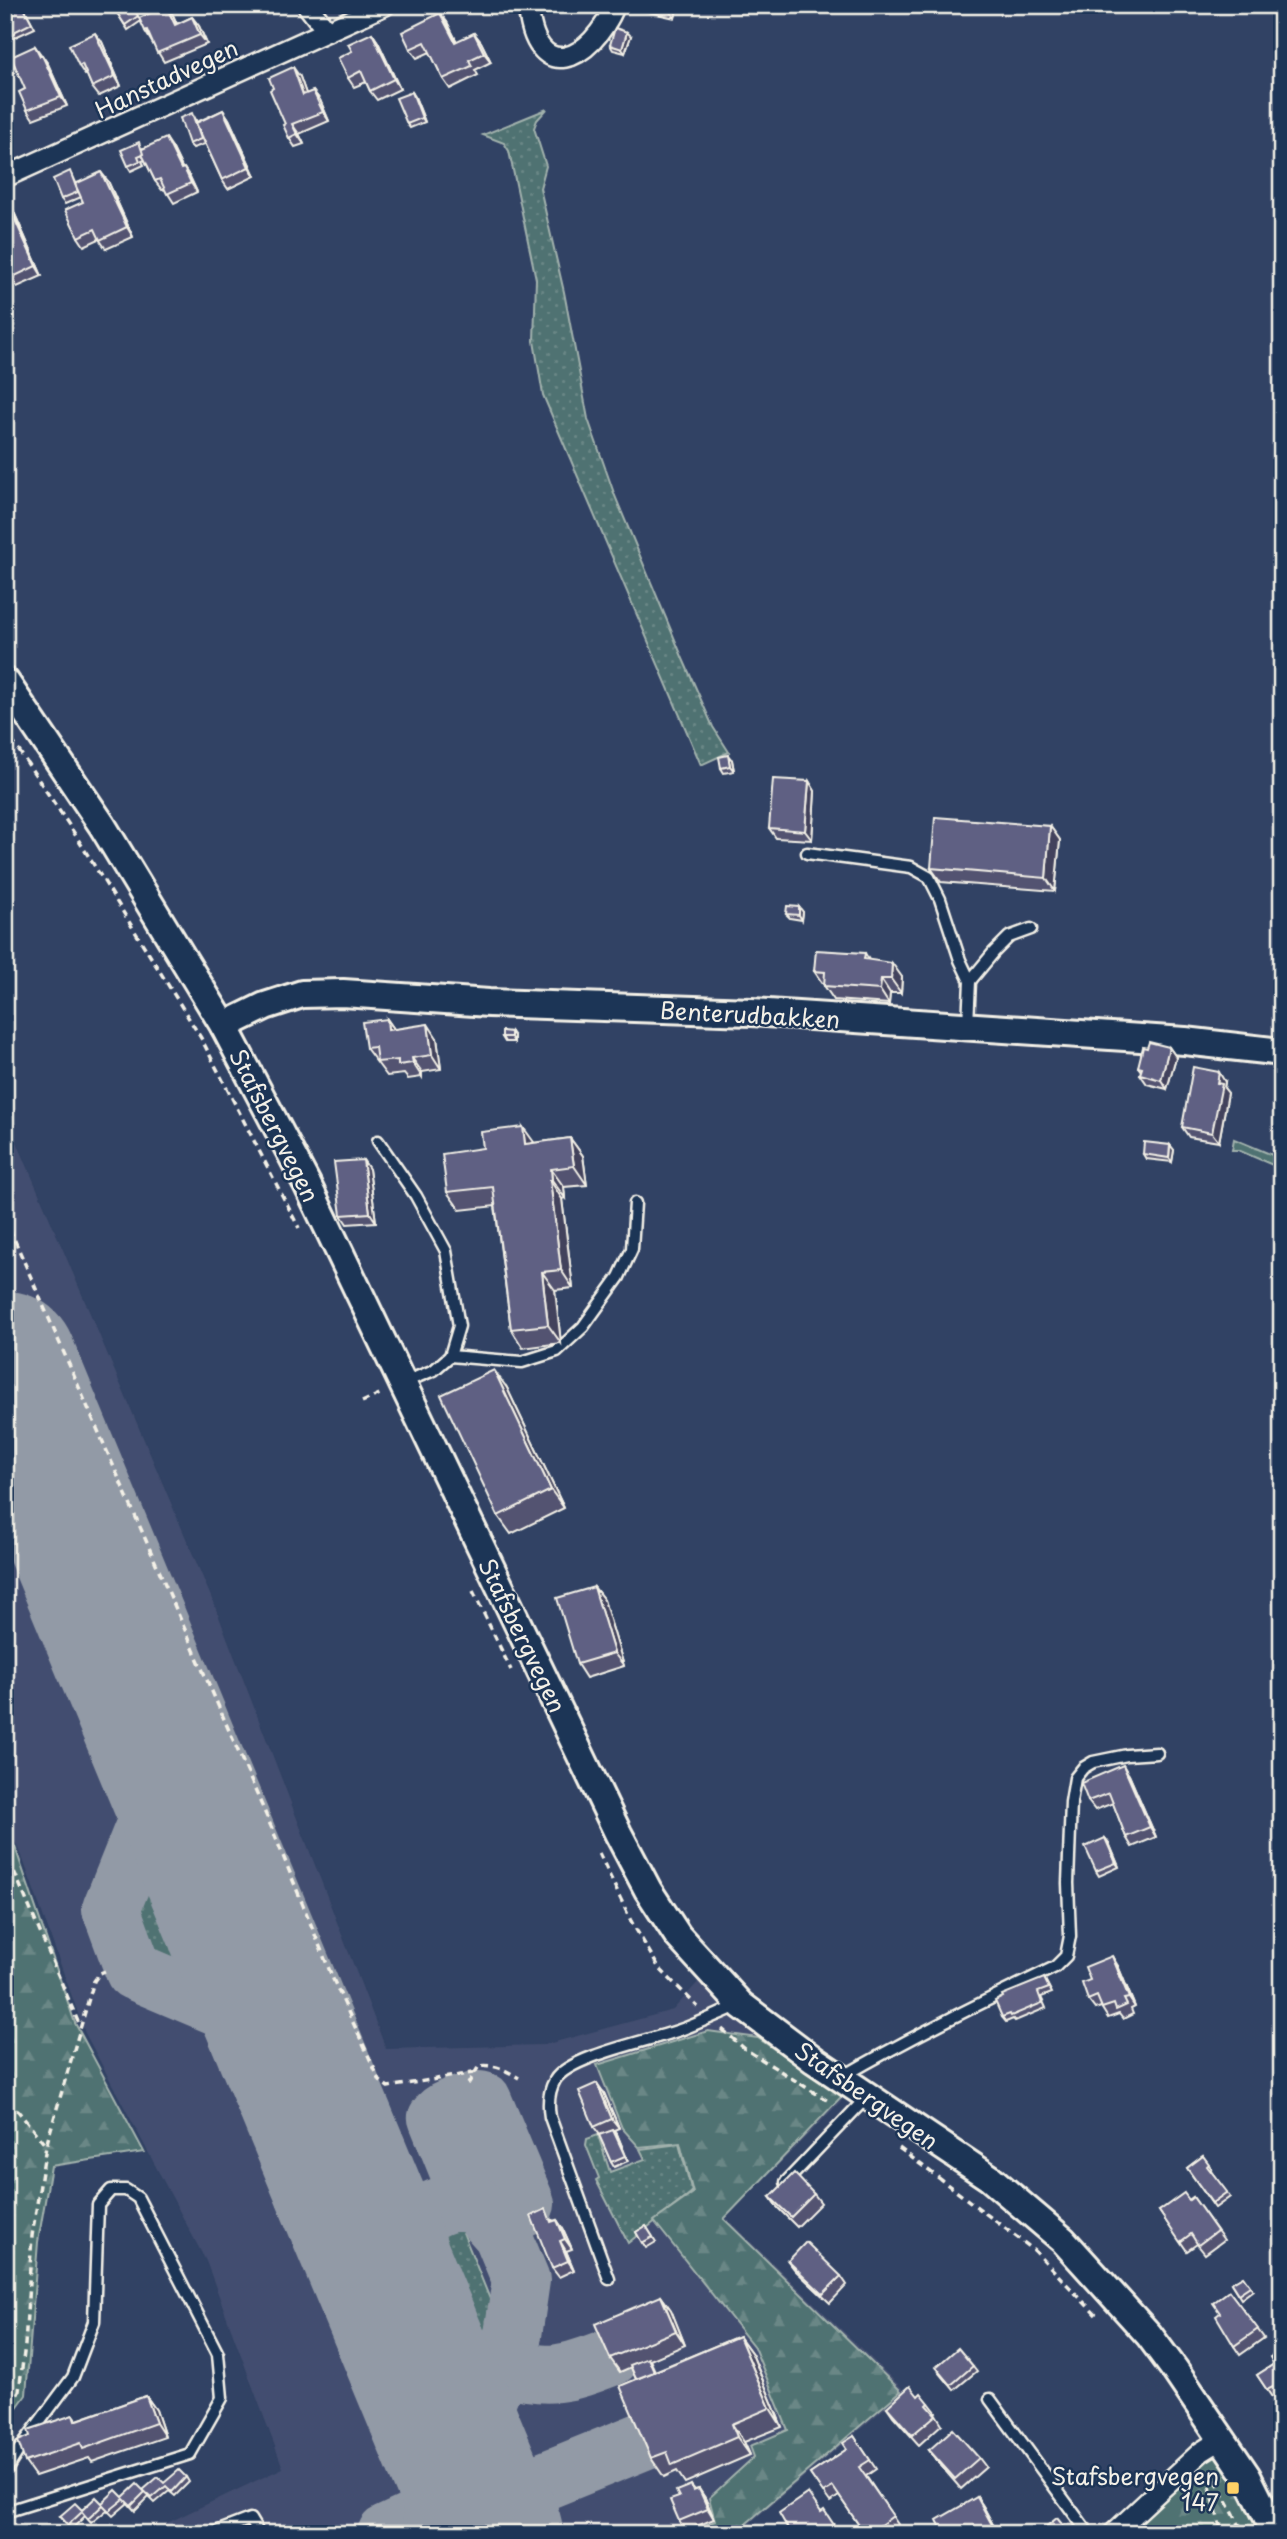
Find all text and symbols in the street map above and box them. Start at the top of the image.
street label: Hanstadvegen [89,29,243,127]
street label: Benterudbakken [659,992,841,1036]
street label: Stafsbergvegen [221,1042,329,1208]
street label: Stafsbergvegen [470,1552,576,1718]
street label: Stafsbergvegen [788,2032,946,2158]
place label: Stafsbergvegen 147 [1051,2458,1219,2519]
marker: Stafsbergvegen 147 [1225,2480,1241,2496]

